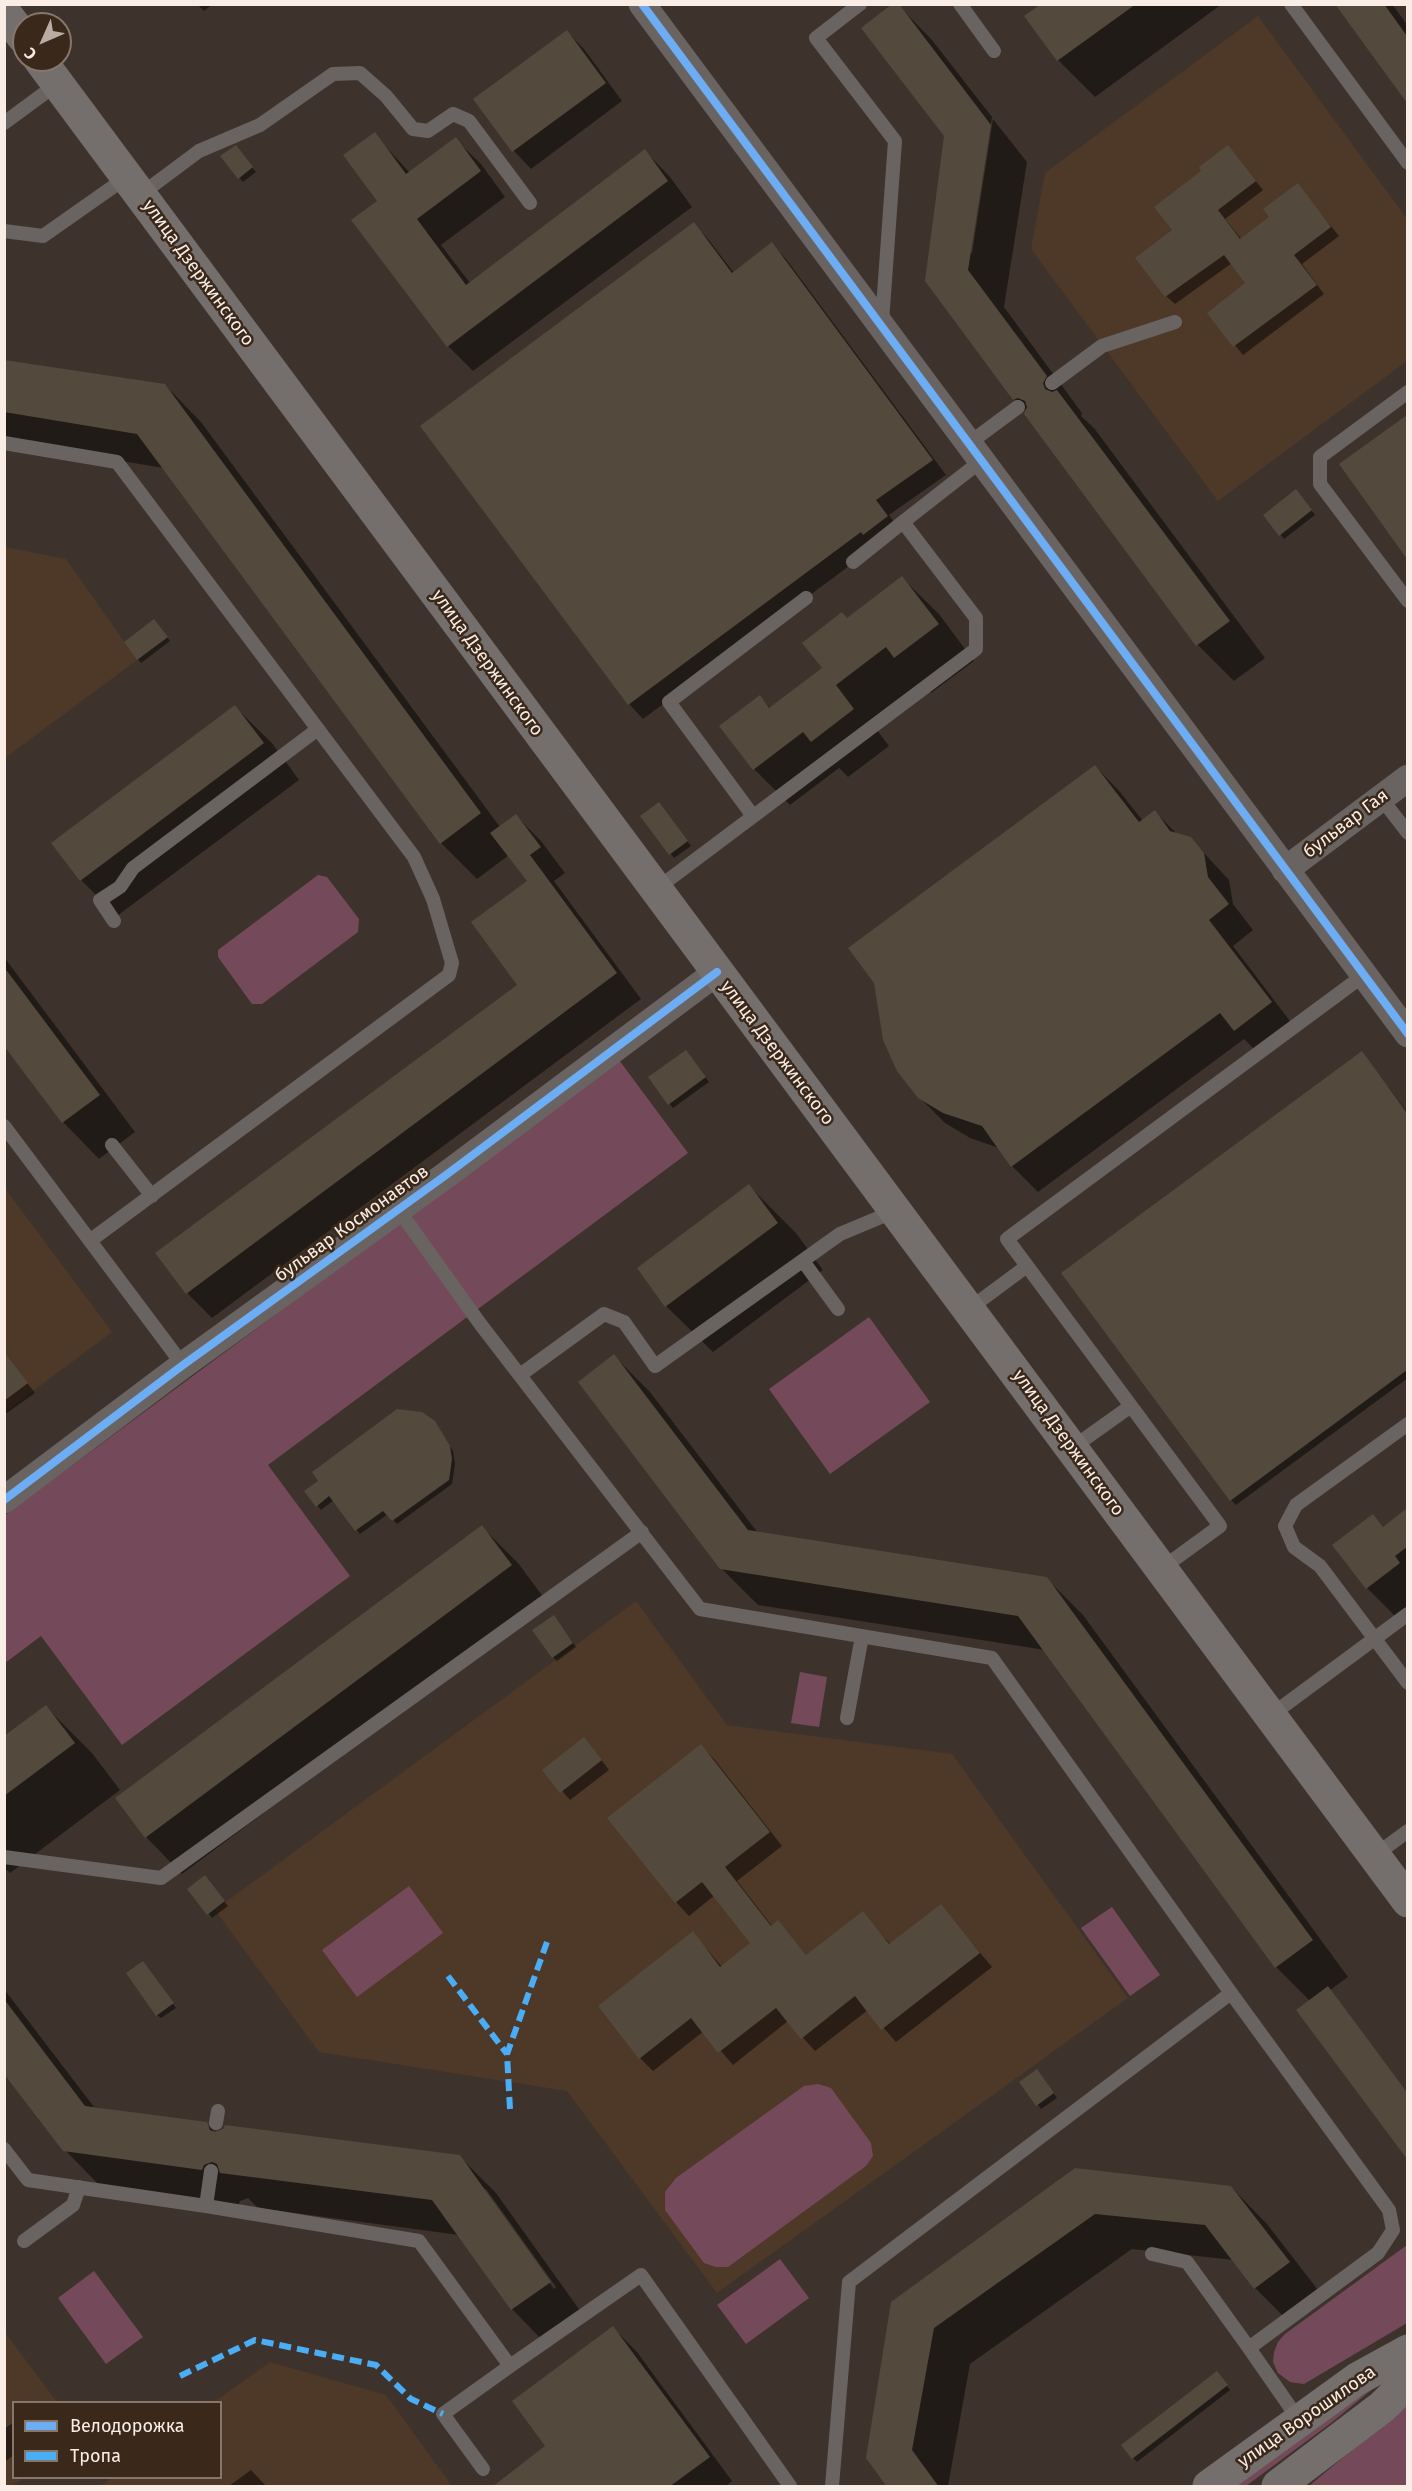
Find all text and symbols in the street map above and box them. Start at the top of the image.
north arrow [12,12,72,72]
text: С [20,44,40,64]
street label: улица Дзержинского [138,196,258,350]
street label: улица Дзержинского [427,586,547,740]
street label: бульвар Гая [1299,785,1393,863]
street label: улица Дзержинского [716,976,838,1130]
street label: бульвар Космонавтов [271,1161,433,1287]
street label: улица Дзержинского [1008,1366,1128,1520]
street label: улица Ворошилова [1234,2361,1380,2473]
legend [12,2401,222,2479]
text: Велодорожка [70,2415,185,2437]
text: Тропа [70,2445,121,2467]

